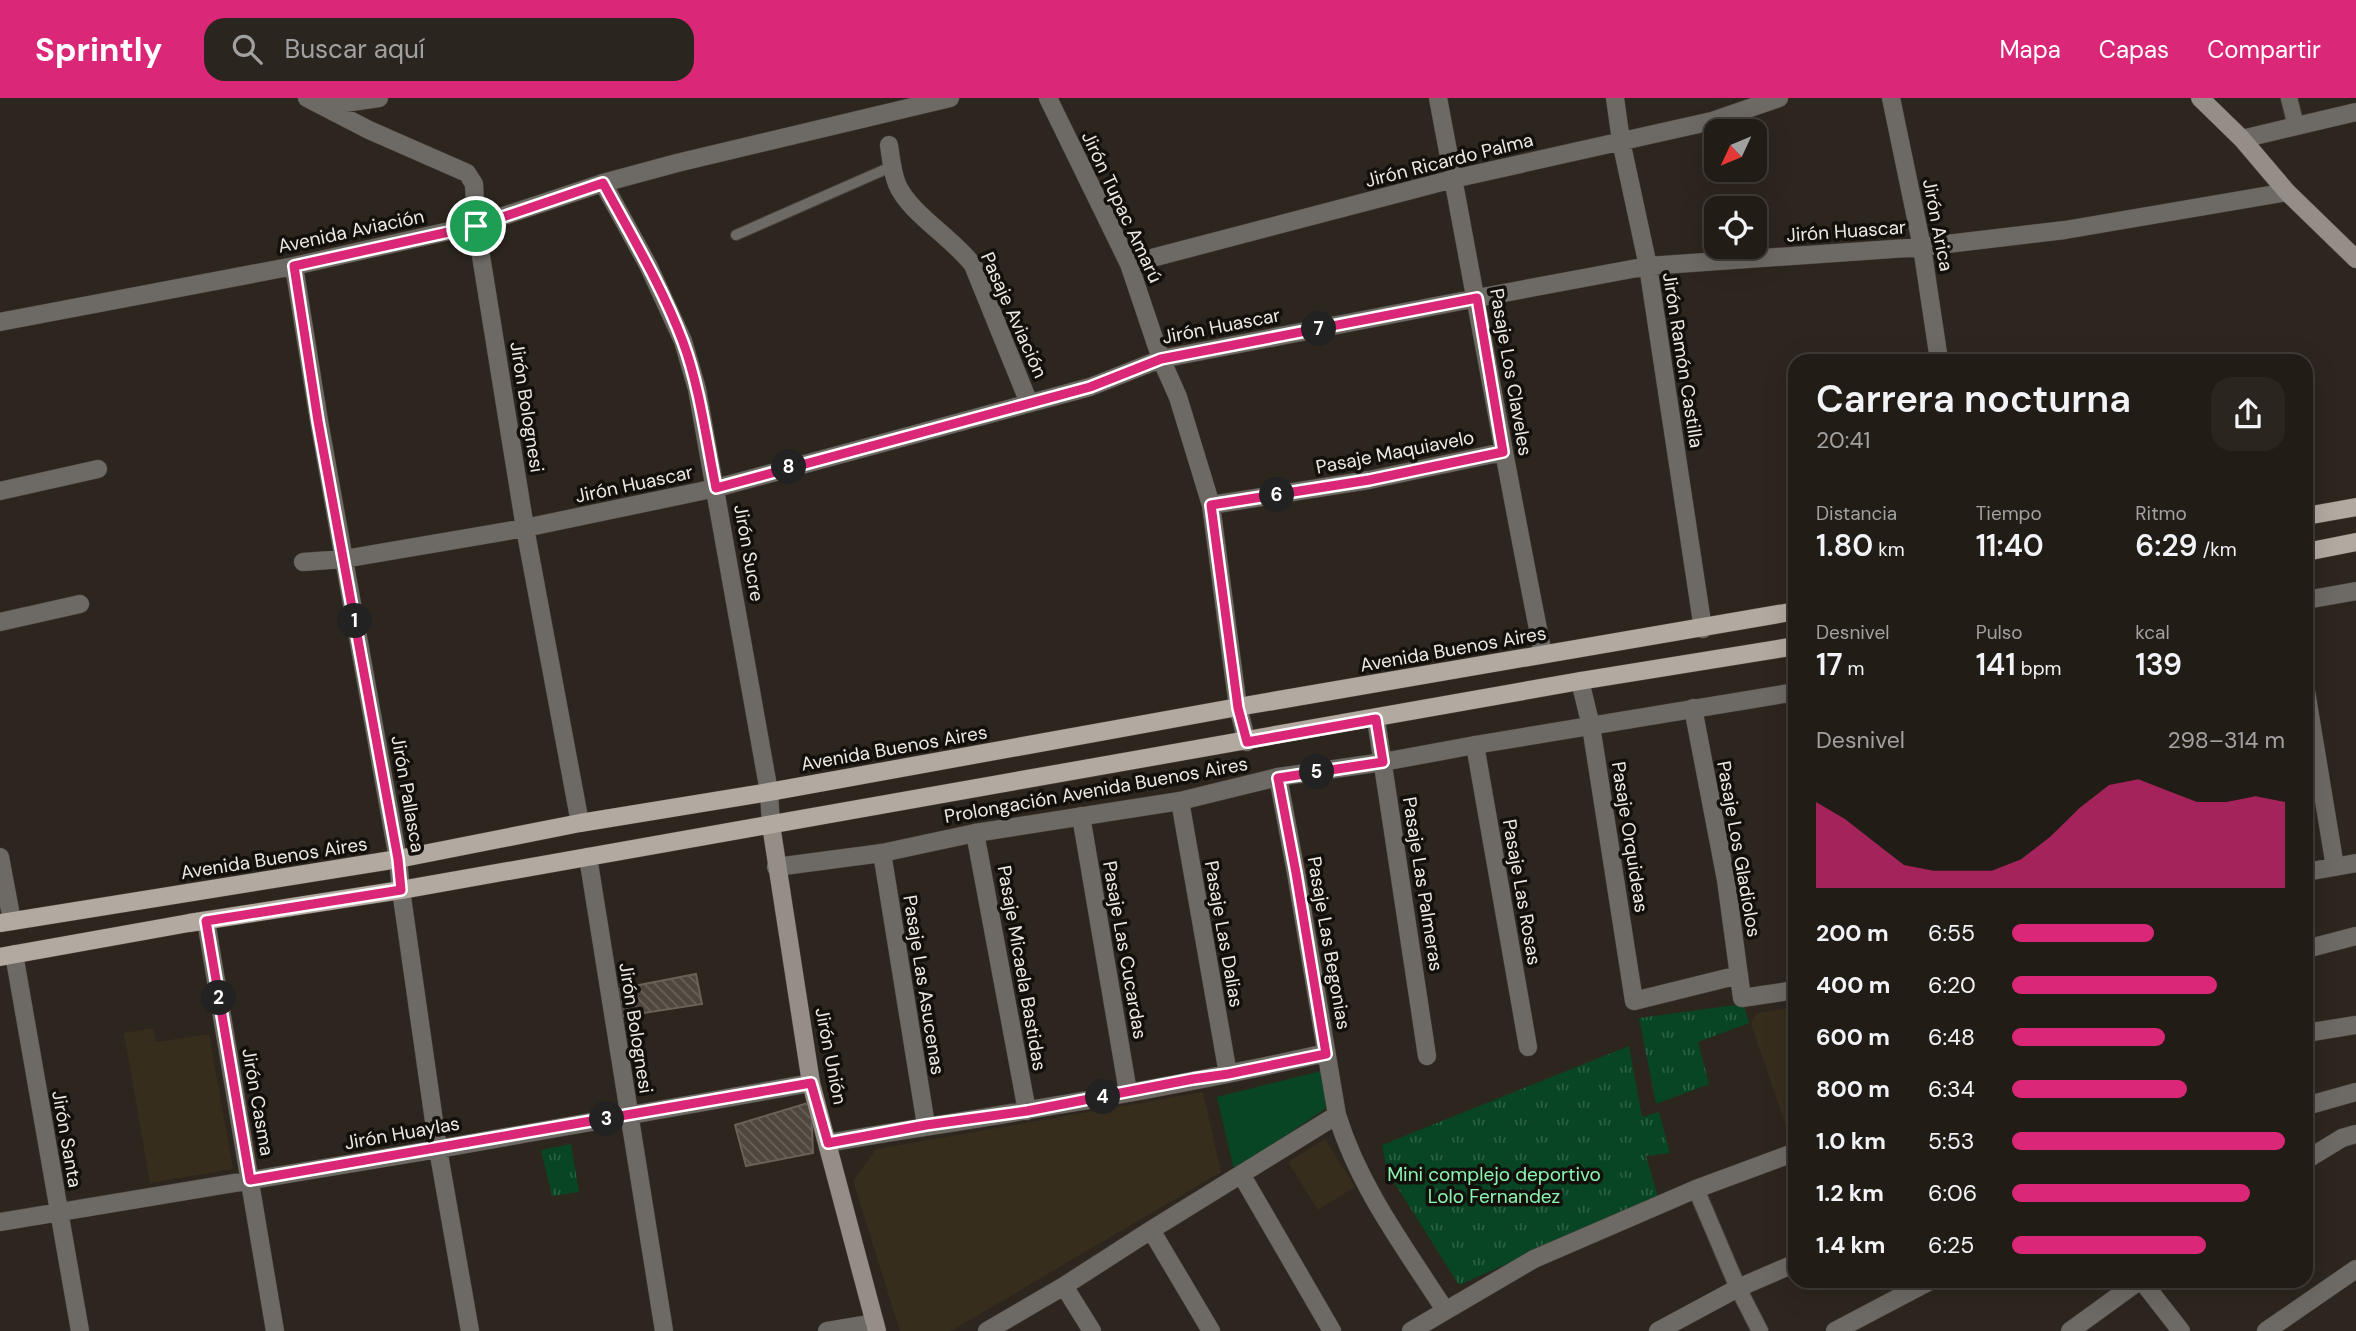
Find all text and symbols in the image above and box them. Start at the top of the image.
search box [204,18,694,81]
text: Sprintly [35,28,162,71]
icon: search [228,30,266,68]
text: Buscar aquí [284,32,425,66]
text: Mapa [1999,34,2061,65]
text: Capas [2099,34,2169,65]
text: Compartir [2207,34,2321,65]
north arrow [1704,119,1768,182]
map controls [1704,119,1767,259]
street label: Jirón Tupac Amarú [1076,127,1168,287]
street label: Jirón Ricardo Palma [1362,127,1536,193]
street label: Jirón Arica [1917,177,1959,273]
pin [446,196,506,256]
button: locate [1704,196,1767,259]
street label: Avenida Aviación [276,203,426,259]
icon: arrive [457,207,495,245]
street label: Jirón Huascar [1785,214,1907,248]
street label: Pasaje Aviación [975,248,1053,382]
street label: Jirón Ramón Castilla [1657,270,1709,450]
street label: Pasaje Los Claveles [1484,286,1538,458]
street label: Jirón Huascar [1160,302,1282,350]
pin: 7 [1302,312,1336,346]
text: 7 [1313,316,1324,341]
street label: Jirón Bolognesi [504,340,550,474]
text: Carrera nocturna [1816,374,2131,424]
button: share [2211,377,2285,451]
street label: Pasaje Maquiavelo [1314,424,1476,480]
text: 20:41 [1816,425,1871,455]
pin: 8 [772,450,806,484]
text: 8 [782,454,795,479]
street label: Jirón Huascar [573,459,695,509]
pin: 6 [1260,478,1294,512]
text: 6 [1270,482,1283,507]
text: Distancia [1816,501,1897,526]
text: Tiempo [1976,501,2042,526]
text: Ritmo [2135,501,2187,526]
street label: Jirón Sucre [728,502,770,604]
text: 1.80 [1816,526,1873,565]
text: 11:40 [1976,526,2044,565]
text: 6:29 [2135,526,2198,565]
text: km [1873,537,1905,562]
text: /km [2198,537,2237,562]
pin: 1 [338,603,372,638]
text: 1 [351,608,358,633]
street label: Avenida Buenos Aires [1358,620,1548,678]
text: Desnivel [1816,620,1889,645]
text: Pulso [1976,620,2023,645]
text: kcal [2135,620,2170,645]
text: 17 [1816,645,1843,684]
text: 141 [1976,645,2016,684]
text: 139 [2135,645,2182,684]
text: m [1843,656,1865,681]
text: bpm [2016,656,2061,681]
street label: Avenida Buenos Aires [799,719,989,777]
text: Desnivel [1816,725,1905,755]
text: 298–314 m [2168,725,2285,755]
street label: Jirón Pallasca [385,734,431,854]
street label: Prolongación Avenida Buenos Aires [942,751,1250,829]
pin: 5 [1300,754,1334,790]
text: 5 [1311,759,1322,784]
street label: Pasaje Los Gladiolos [1711,759,1767,939]
street label: Pasaje Orquideas [1606,760,1654,914]
street label: Pasaje Las Palmeras [1397,795,1449,973]
street label: Pasaje Las Rosas [1497,817,1547,967]
street label: Avenida Buenos Aires [179,831,369,885]
street label: Pasaje Las Begonias [1301,855,1357,1031]
street label: Pasaje Las Cucardas [1097,859,1153,1041]
street label: Pasaje Las Dalias [1199,859,1249,1009]
street label: Pasaje Micaela Bastidas [992,863,1052,1073]
street label: Pasaje Las Asucenas [897,893,951,1077]
text: 200 m [1816,918,1889,948]
text: 6:55 [1928,918,1975,948]
street label: Jirón Bolognesi [613,961,659,1095]
text: 400 m [1816,970,1890,1000]
text: 6:20 [1928,970,1976,1000]
pin: 2 [202,981,236,1016]
text: 2 [213,985,224,1010]
street label: Jirón Unión [809,1005,853,1107]
text: 600 m [1816,1022,1890,1052]
text: 6:48 [1928,1022,1975,1052]
street label: Jirón Casma [236,1046,280,1158]
text: 800 m [1816,1074,1890,1104]
text: 6:34 [1928,1074,1975,1104]
pin: 4 [1086,1080,1120,1114]
text: 4 [1096,1084,1109,1109]
street label: Jirón Santa [46,1089,88,1189]
pin: 3 [590,1102,624,1136]
text: 3 [601,1106,612,1131]
street label: Jirón Huaylas [342,1111,462,1155]
text: 1.0 km [1816,1126,1886,1156]
text: 5:53 [1928,1126,1974,1156]
park label: Mini complejo deportivo Lolo Fernandez [1387,1162,1601,1209]
text: 1.2 km [1816,1178,1884,1208]
text: 6:06 [1928,1178,1977,1208]
text: 1.4 km [1816,1230,1885,1260]
text: 6:25 [1928,1230,1974,1260]

